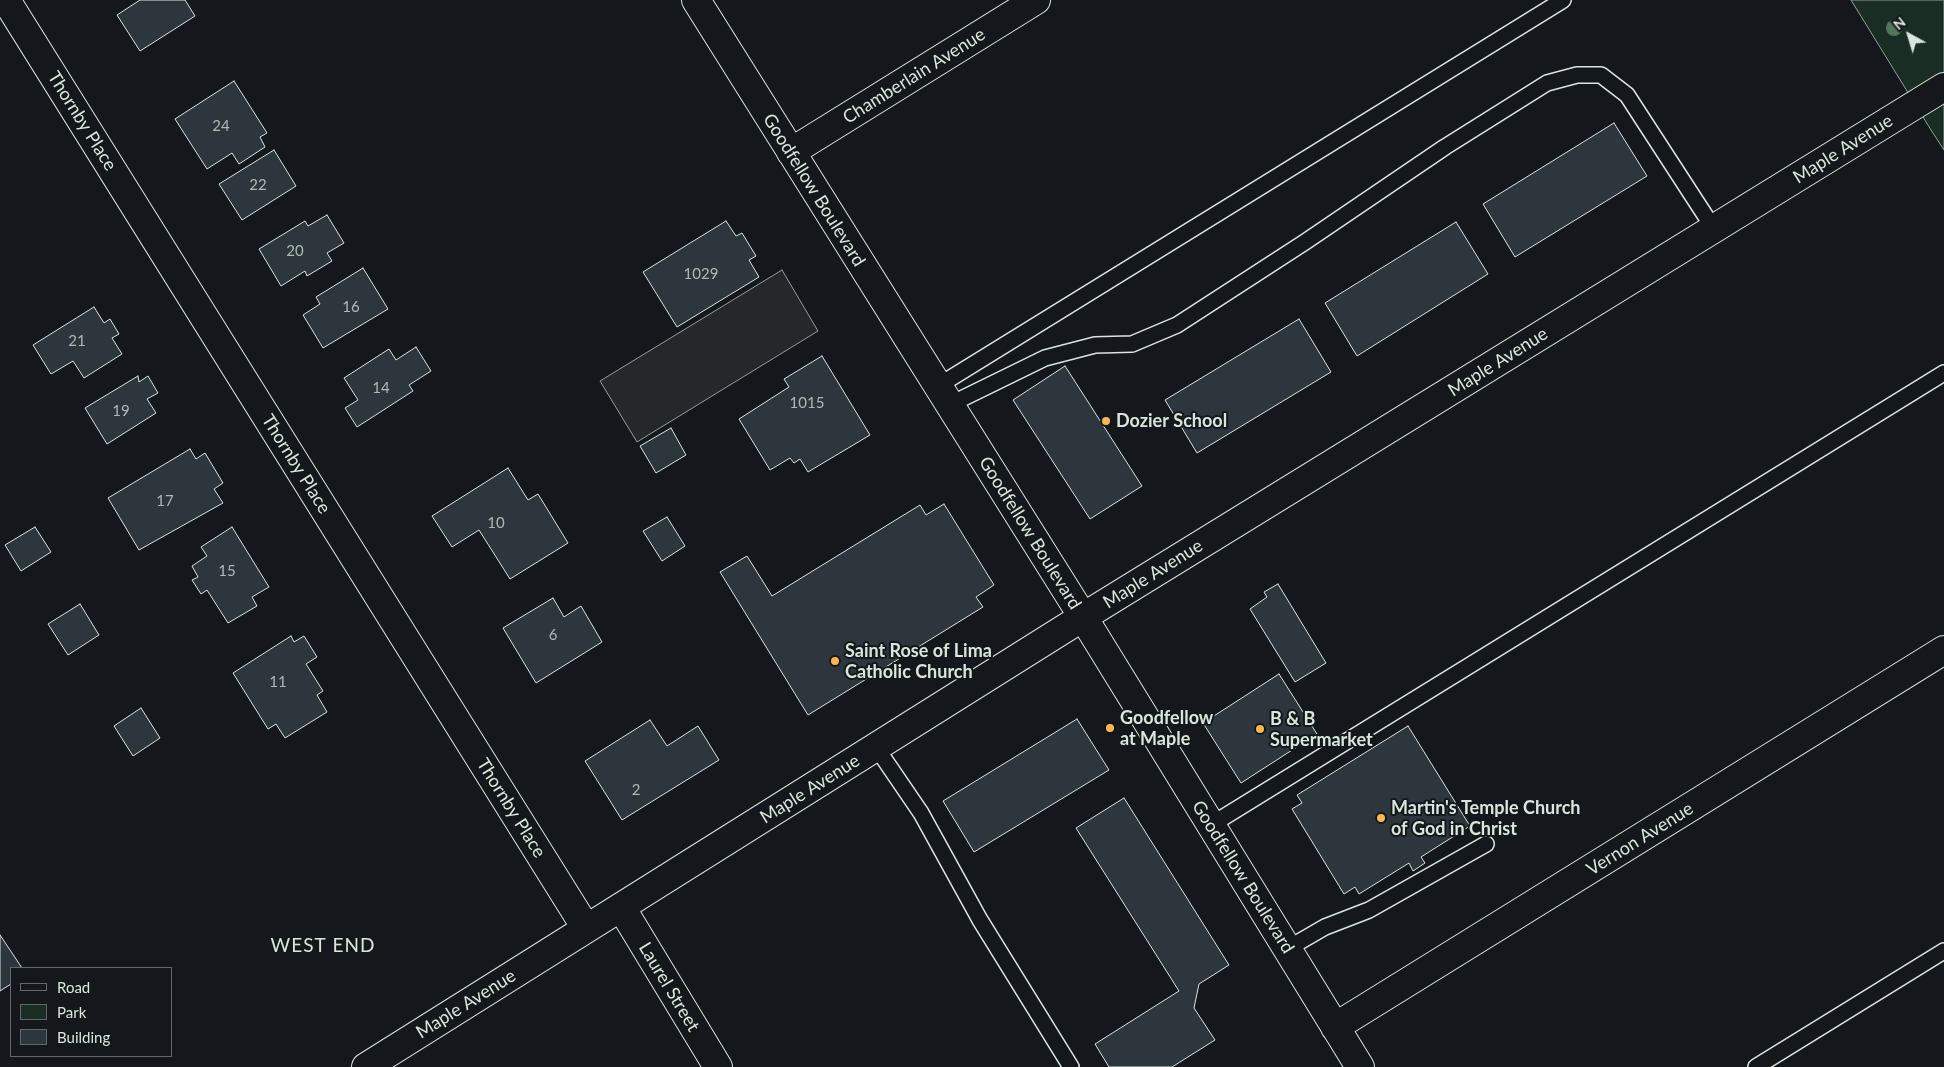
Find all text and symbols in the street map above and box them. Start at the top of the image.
north arrow [1884,10,1934,60]
text: N [1890,13,1909,33]
street label: Chamberlain Avenue [839,23,989,129]
street label: Thornby Place [43,67,121,175]
street label: Goodfellow Boulevard [758,110,870,270]
street label: Maple Avenue [1789,110,1897,188]
house number: 24 [212,117,230,135]
house number: 22 [249,176,267,194]
house number: 20 [286,242,304,260]
house number: 1029 [684,265,718,283]
house number: 16 [342,298,360,316]
street label: Maple Avenue [1444,323,1552,401]
house number: 21 [68,332,86,350]
house number: 14 [372,379,390,397]
house number: 1015 [790,394,824,412]
house number: 19 [112,402,130,420]
street label: Thornby Place [257,410,335,518]
place label: Dozier School [1116,410,1227,432]
marker: Dozier School [1100,415,1112,427]
street label: Goodfellow Boulevard [974,453,1086,613]
house number: 17 [156,492,174,510]
house number: 10 [487,514,505,532]
street label: Maple Avenue [1099,535,1207,613]
house number: 15 [218,562,236,580]
house number: 6 [549,626,557,644]
place label: Saint Rose of Lima Catholic Church [845,640,992,682]
marker: Saint Rose of Lima Catholic Church [829,655,841,667]
house number: 11 [269,673,287,691]
place label: Goodfellow at Maple [1120,707,1213,750]
place label: B & B Supermarket [1270,708,1373,751]
marker: Goodfellow at Maple [1104,722,1116,734]
marker: B & B Supermarket [1254,723,1266,735]
street label: Maple Avenue [756,750,864,828]
street label: Thornby Place [472,754,550,862]
house number: 2 [632,781,640,799]
street label: Goodfellow Boulevard [1187,797,1299,957]
place label: Martin's Temple Church of God in Christ [1391,797,1580,840]
street label: Vernon Avenue [1583,798,1697,880]
marker: Martin's Temple Church of God in Christ [1375,812,1387,824]
district label: WEST END [270,935,376,957]
street label: Laurel Street [634,939,704,1035]
street label: Maple Avenue [412,965,520,1043]
legend [10,967,172,1057]
text: Road [57,978,90,996]
text: Park [57,1003,86,1021]
text: Building [57,1028,110,1046]

